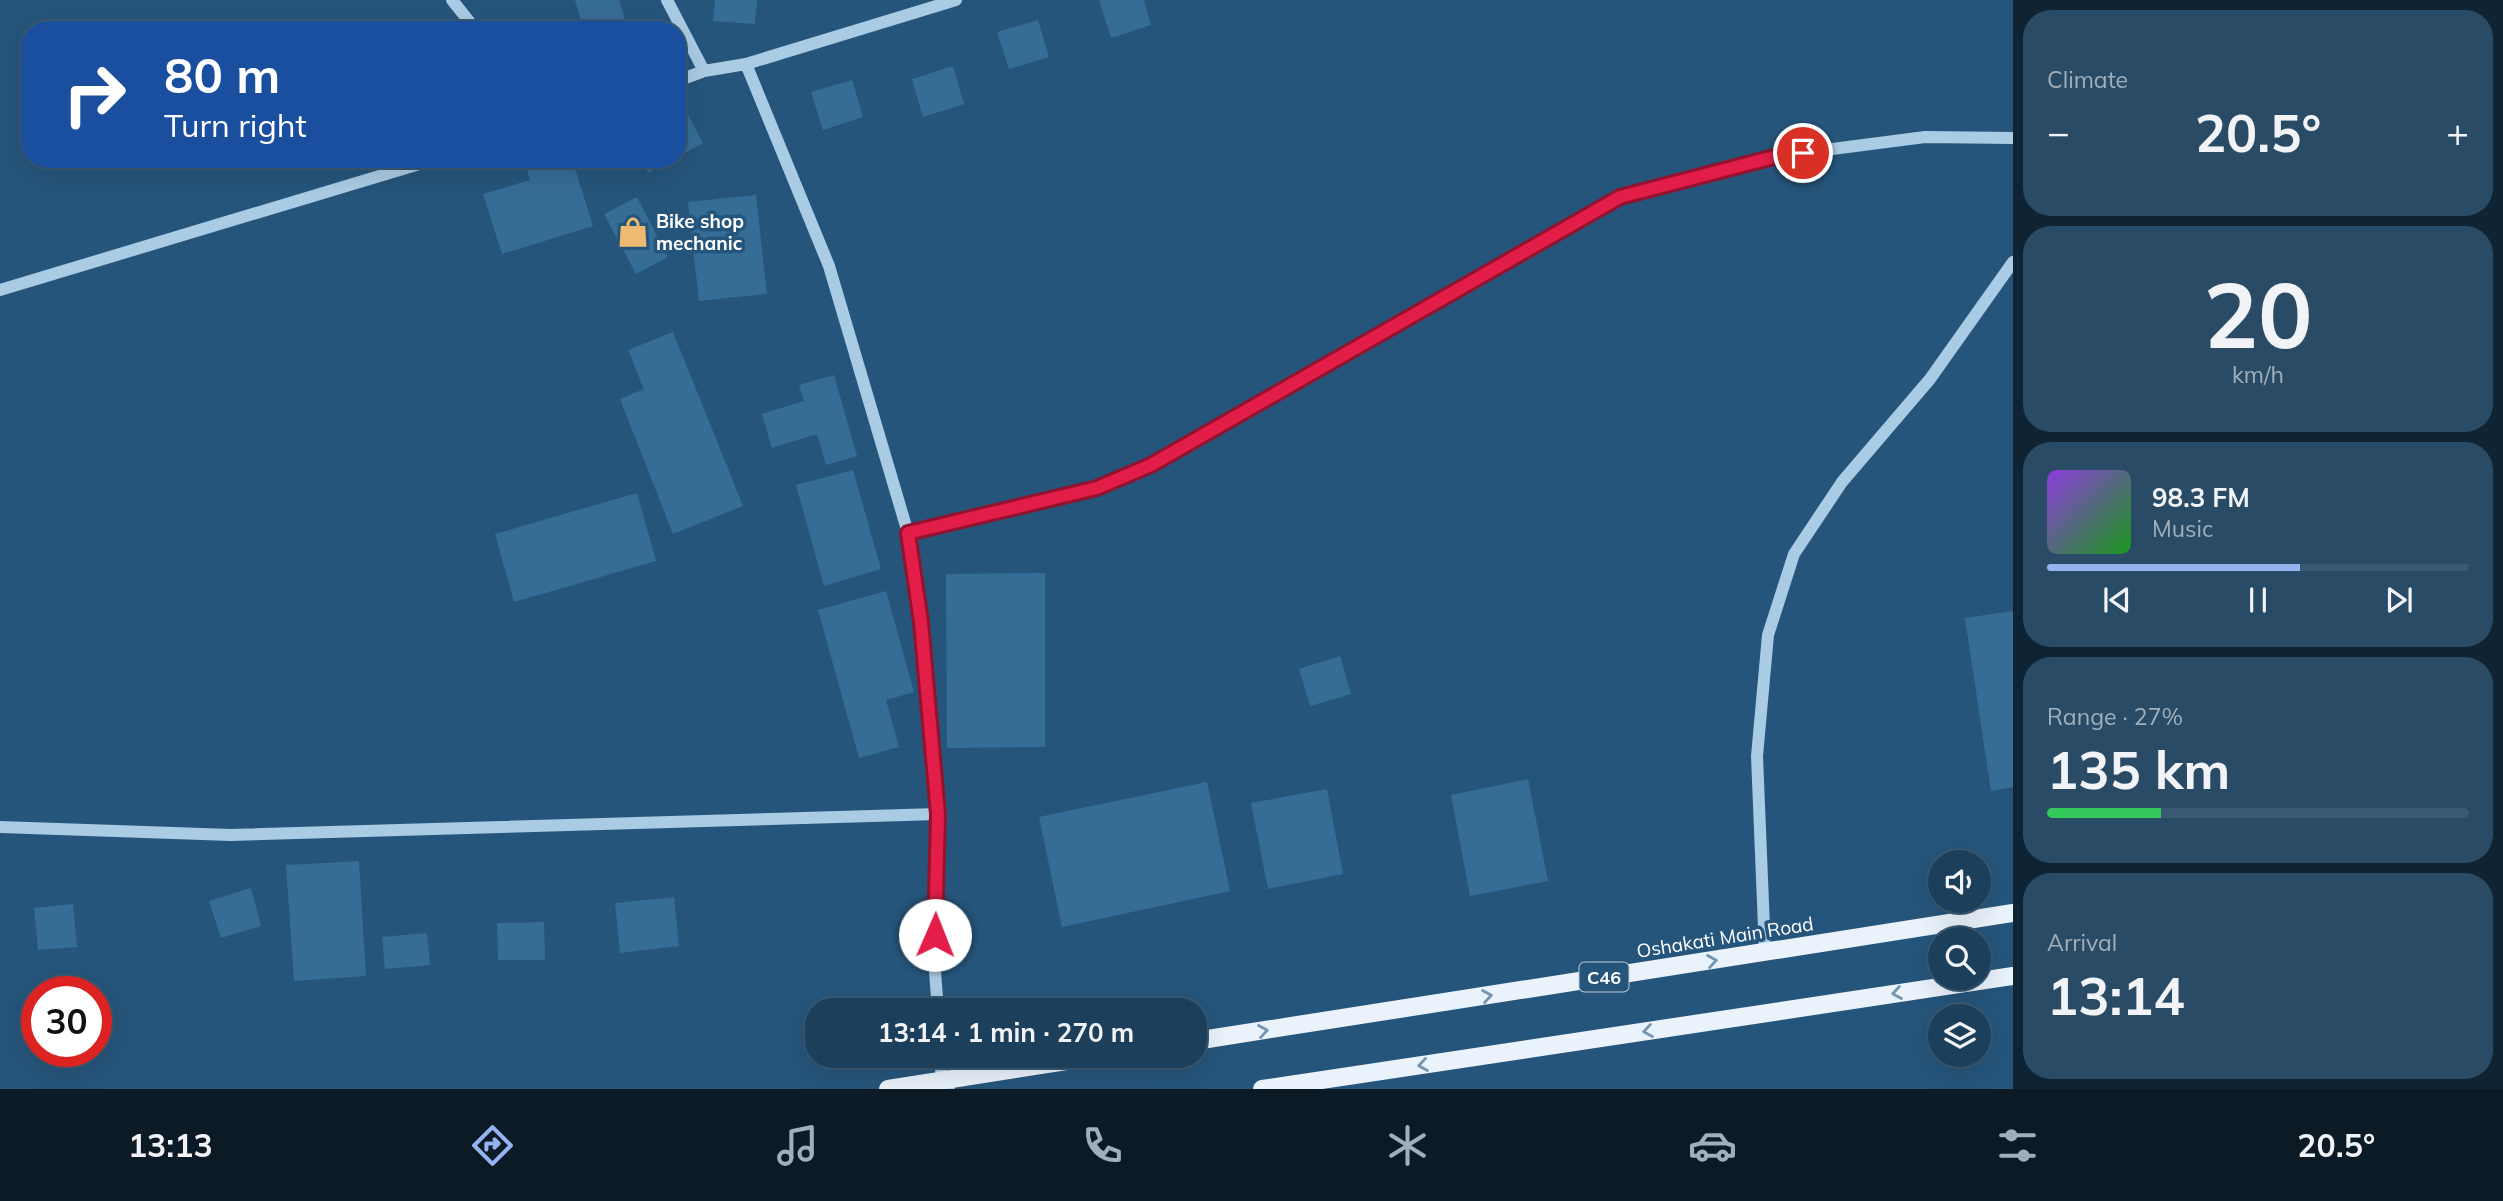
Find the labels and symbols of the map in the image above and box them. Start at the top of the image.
pin [1773,123,1833,183]
place label: Bike shop mechanic [656,209,744,255]
shop icon: Bike shop mechanic [616,215,650,249]
position arrow [898,898,972,972]
street label: Oshakati Main Road [1635,911,1815,963]
one-way arrow [1706,953,1718,968]
road number: C46 [1580,962,1628,992]
speed limit sign: 30 [21,976,112,1067]
one-way arrow [1891,985,1903,1000]
one-way arrow [1482,989,1493,1004]
one-way arrow [1642,1023,1654,1038]
one-way arrow [1257,1024,1269,1039]
one-way arrow [1417,1057,1429,1072]

